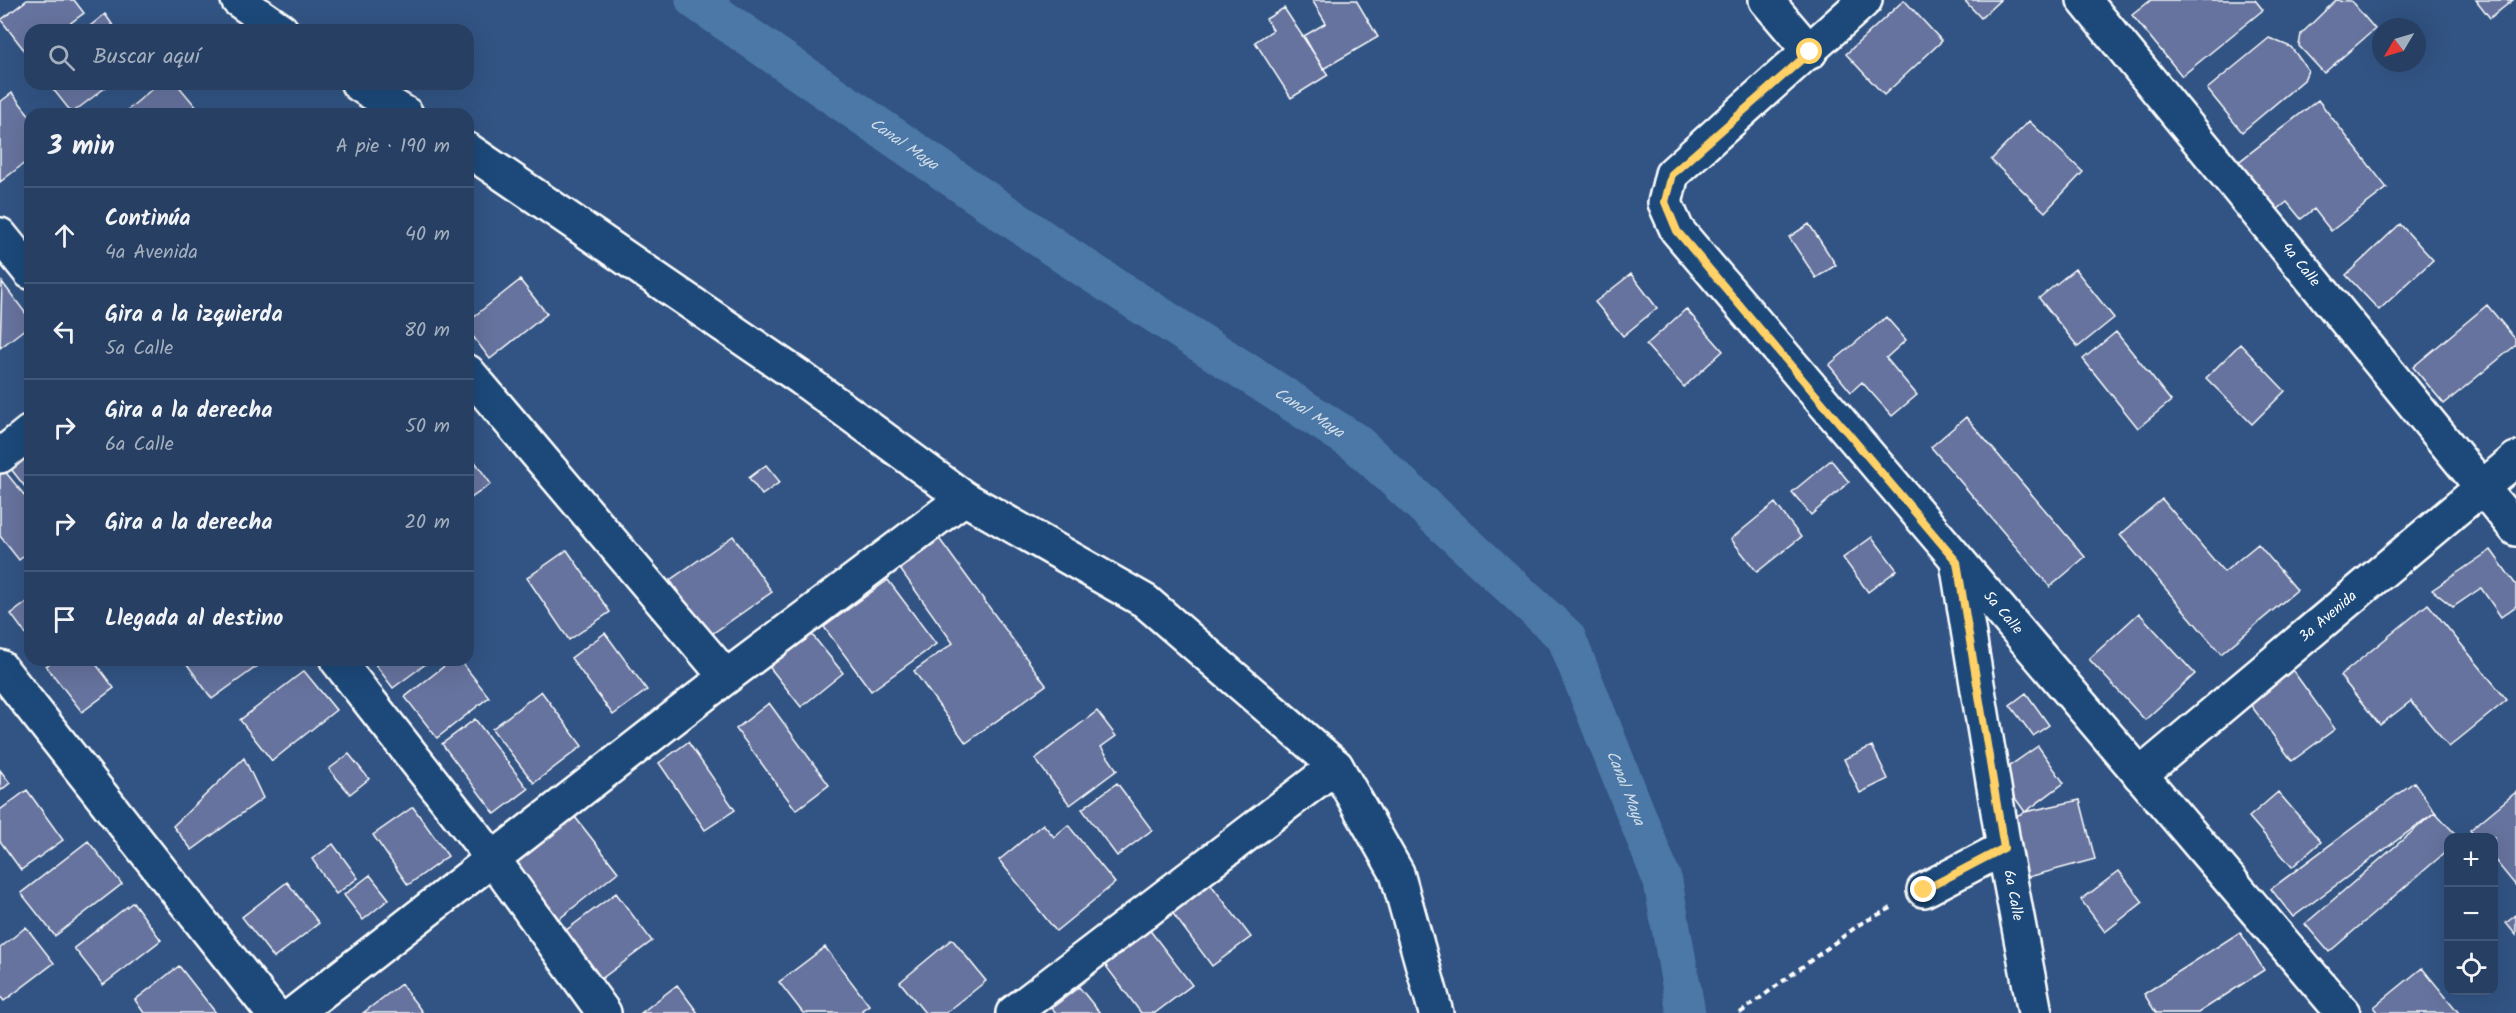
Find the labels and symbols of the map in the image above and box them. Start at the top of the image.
north arrow [2372,18,2426,72]
route start [1796,38,1822,64]
water label: Canal Maya [865,111,945,178]
street label: 4a Calle [2275,237,2326,293]
water label: Canal Maya [1269,381,1350,445]
street label: 3a Avenida [2294,585,2363,648]
street label: 5a Calle [1977,586,2029,640]
water label: Canal Maya [1600,747,1652,830]
street label: 6a Calle [1996,868,2029,923]
route end [1910,876,1936,902]

